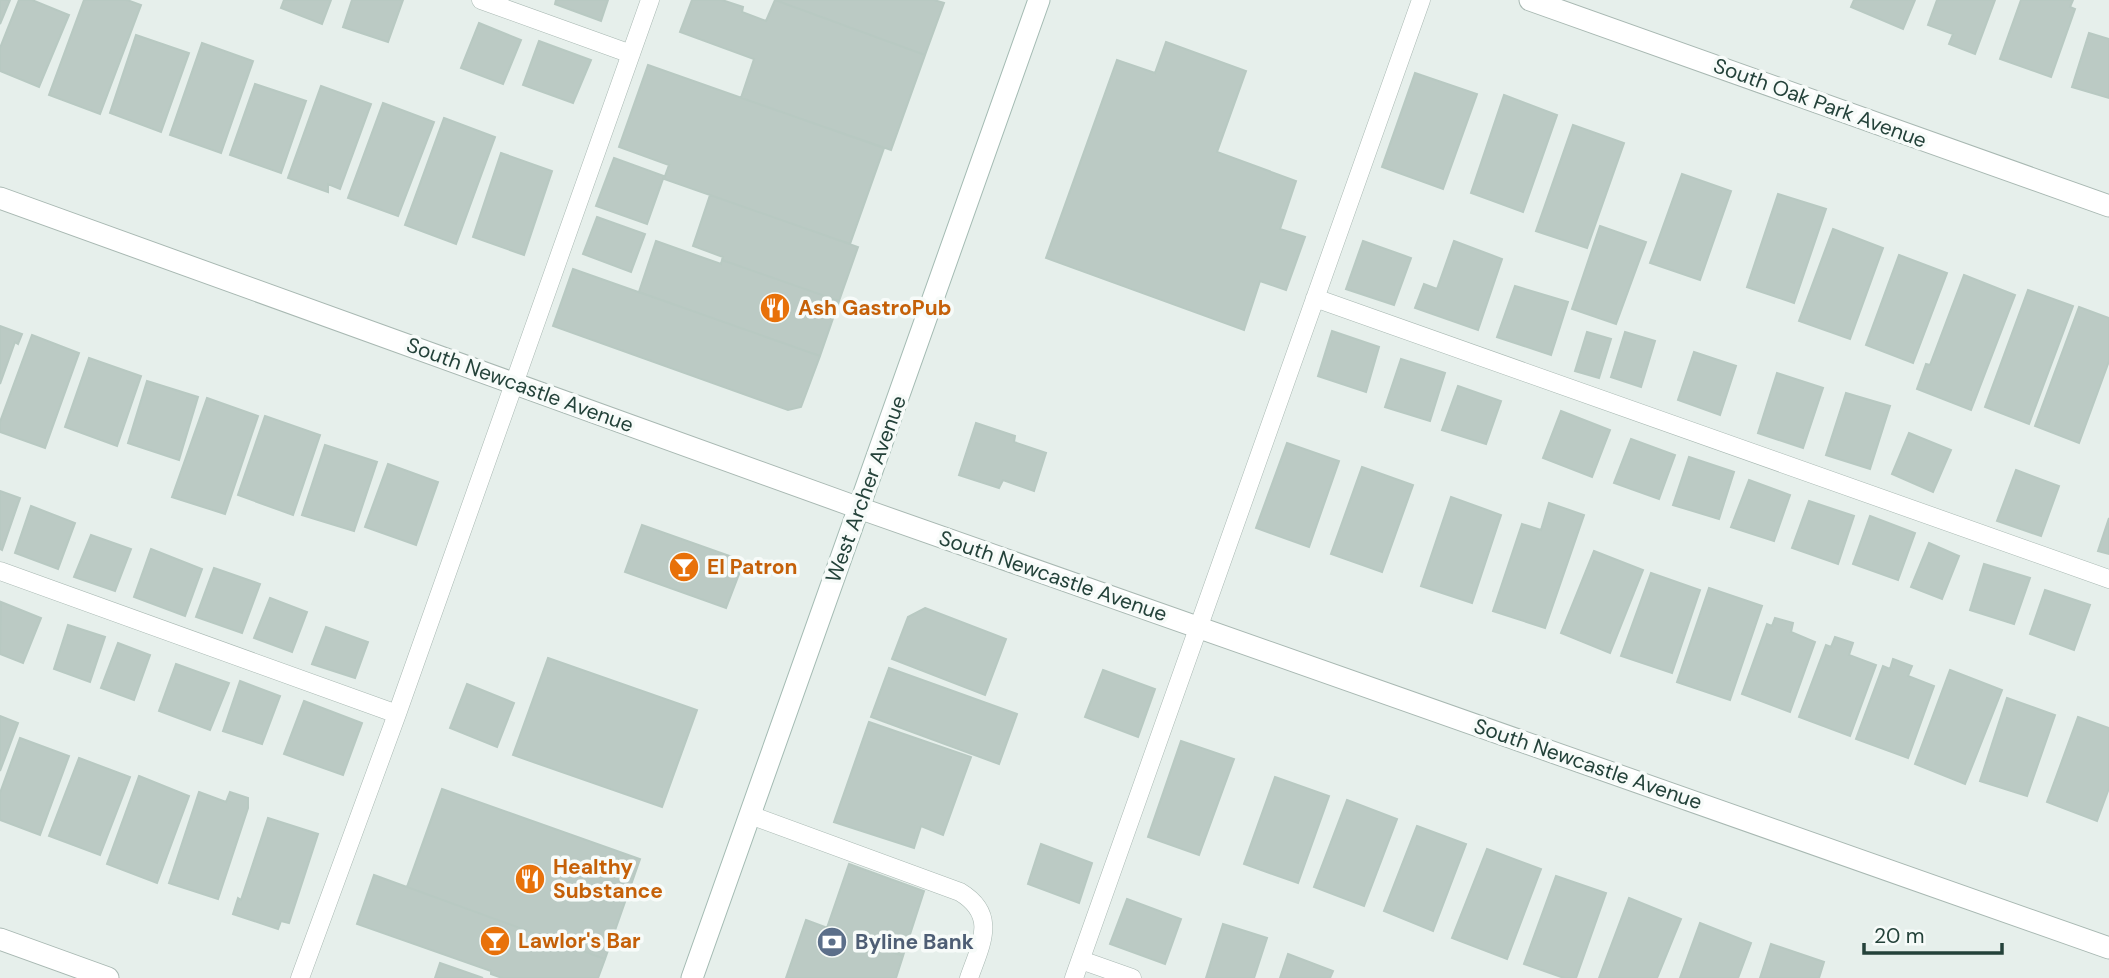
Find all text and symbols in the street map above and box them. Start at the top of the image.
street label: South Oak Park Avenue [1710,51,1930,155]
restaurant icon: Ash GastroPub [758,291,792,325]
place label: Ash GastroPub [798,294,951,322]
street label: South Newcastle Avenue [403,331,637,439]
street label: West Archer Avenue [819,392,913,586]
street label: South Newcastle Avenue [935,524,1171,628]
bar icon: El Patron [667,550,701,584]
place label: El Patron [707,553,797,581]
street label: South Newcastle Avenue [1470,712,1706,816]
place label: Healthy Substance [553,853,663,905]
restaurant icon: Healthy Substance [513,862,547,896]
scale bar [1864,912,2002,956]
text: 20 m [1874,922,1925,950]
bar icon: Lawlor's Bar [478,924,512,958]
bank icon: Byline Bank [815,925,849,959]
place label: Lawlor's Bar [518,927,641,955]
place label: Byline Bank [855,928,974,956]

